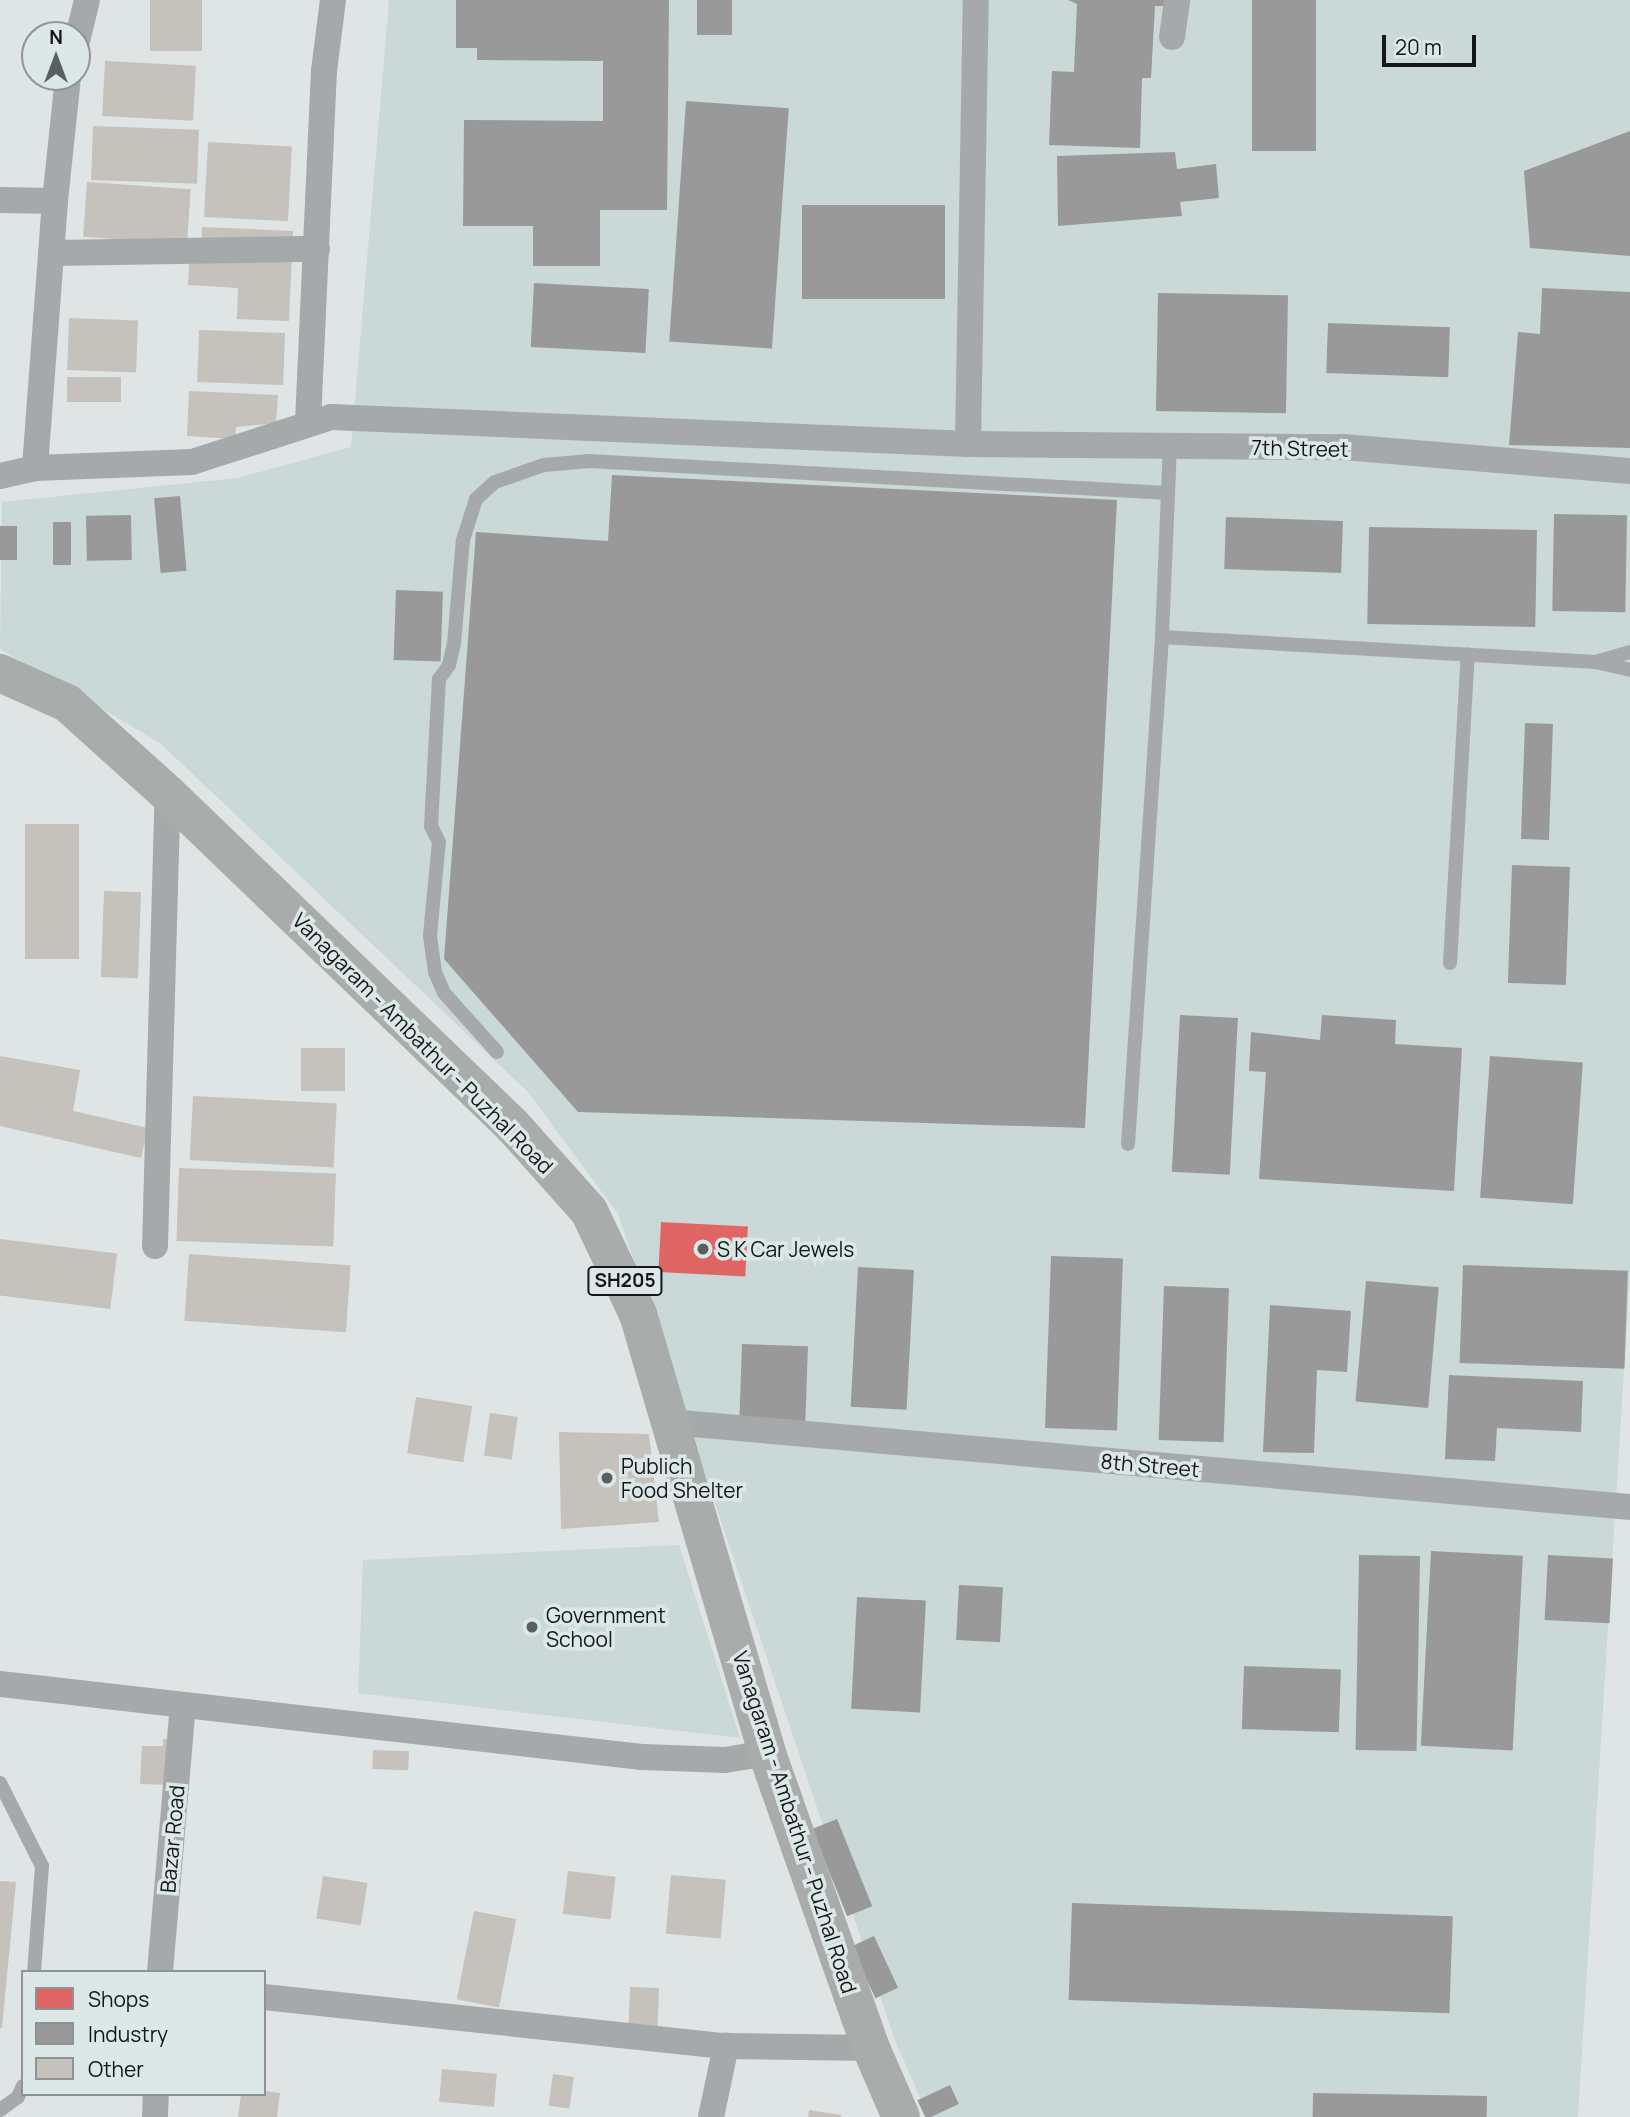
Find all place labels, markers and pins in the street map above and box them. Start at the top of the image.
place label: S K Car Jewels [717,1236,855,1262]
marker: S K Car Jewels [695,1241,711,1257]
place label: Publich Food Shelter [621,1453,743,1503]
marker: Publich Food Shelter [599,1470,615,1486]
place label: Government School [546,1602,666,1652]
marker: Government School [524,1619,540,1635]

